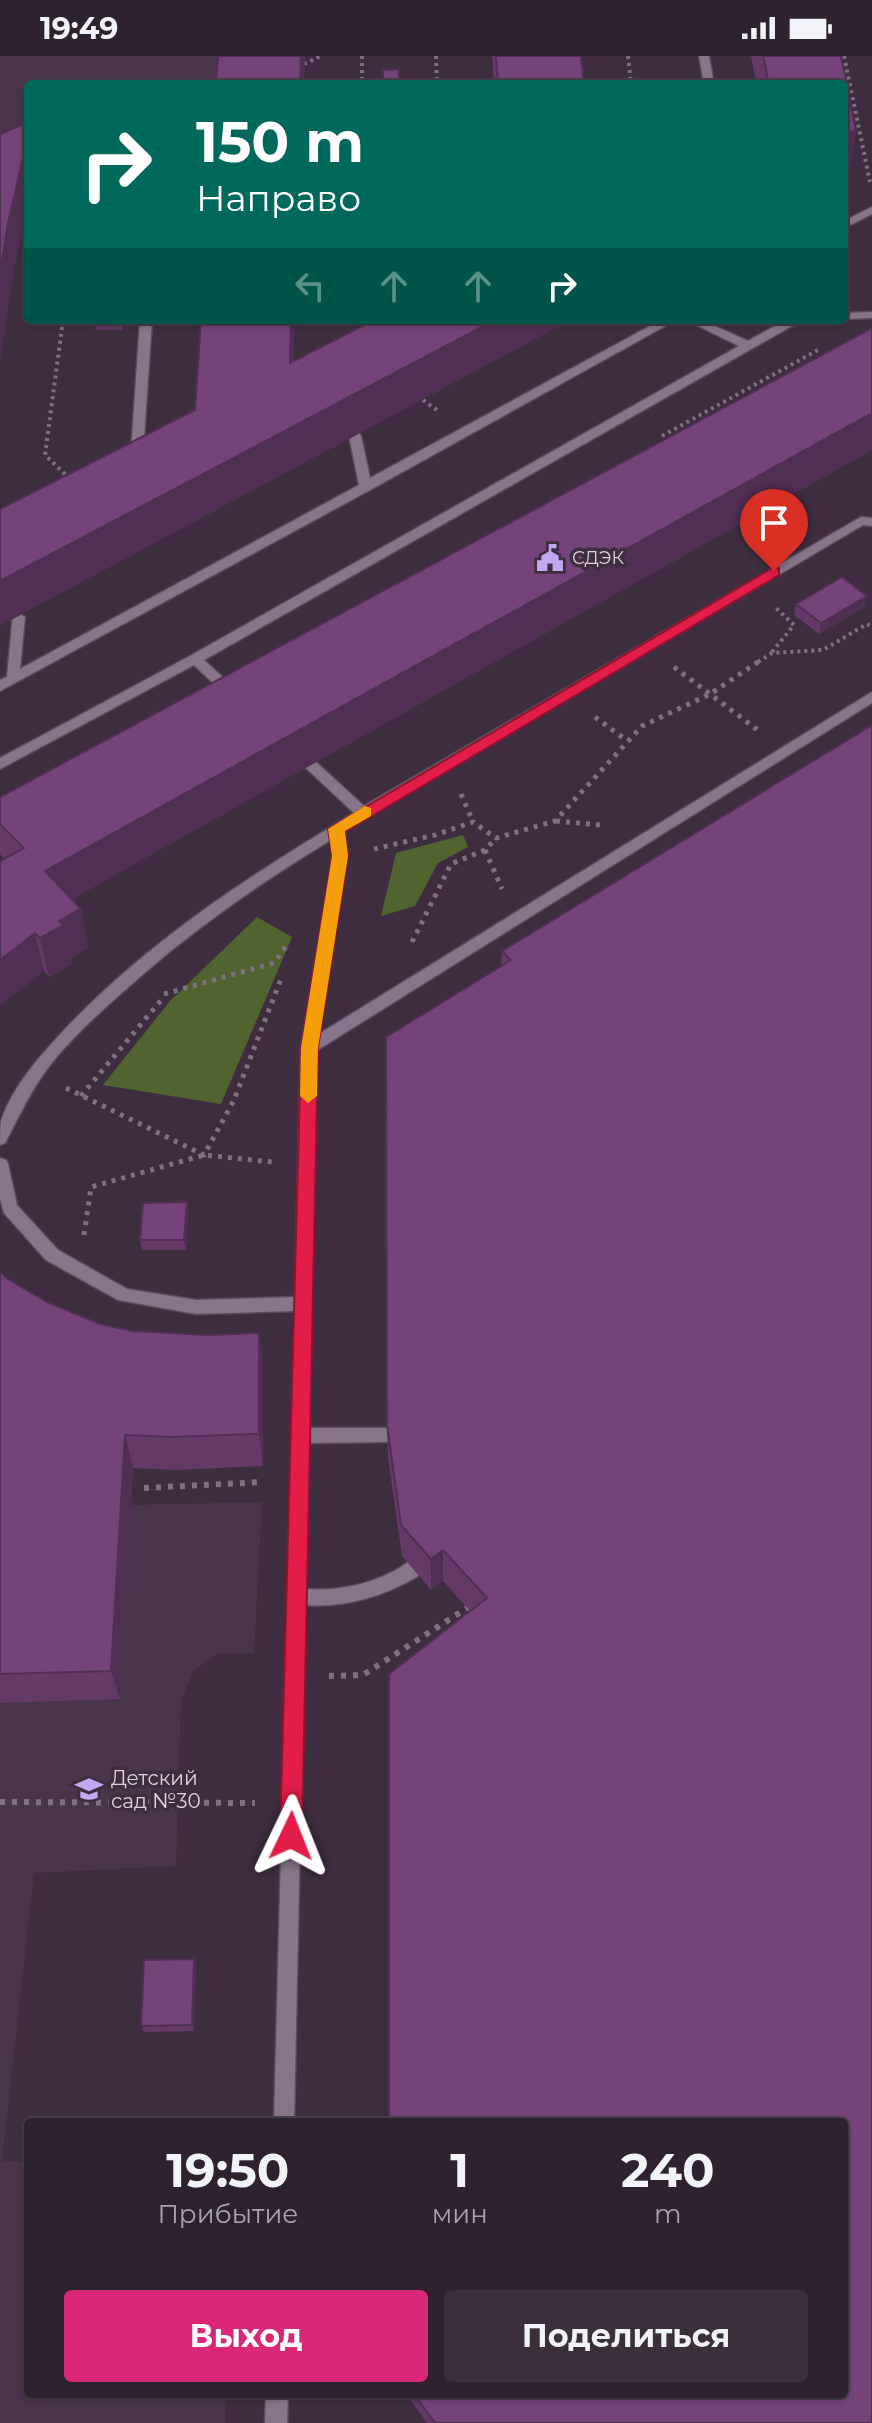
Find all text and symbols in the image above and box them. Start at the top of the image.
text: 19:49 [40,10,118,47]
text: 150 m [196,108,364,176]
icon: right [64,112,168,216]
text: Направо [196,176,361,220]
icon: left [288,264,332,308]
icon: ahead [372,264,416,308]
icon: ahead [456,264,500,308]
icon: right [540,264,584,308]
pin [740,489,808,571]
icon: arrive [752,501,796,545]
public building icon: СДЭК [535,543,565,573]
place label: СДЭК [572,547,625,569]
place label: Детский сад №30 [111,1766,201,1813]
school or university icon: Детский сад №30 [74,1774,104,1804]
position arrow [249,1794,333,1878]
text: 19:50 [166,2141,289,2199]
text: 1 [450,2141,469,2199]
text: 240 [621,2141,715,2199]
text: Прибытие [157,2198,298,2230]
text: мин [432,2198,488,2230]
text: m [654,2198,682,2230]
button: Выход [64,2290,428,2382]
button: Поделиться [444,2290,808,2382]

